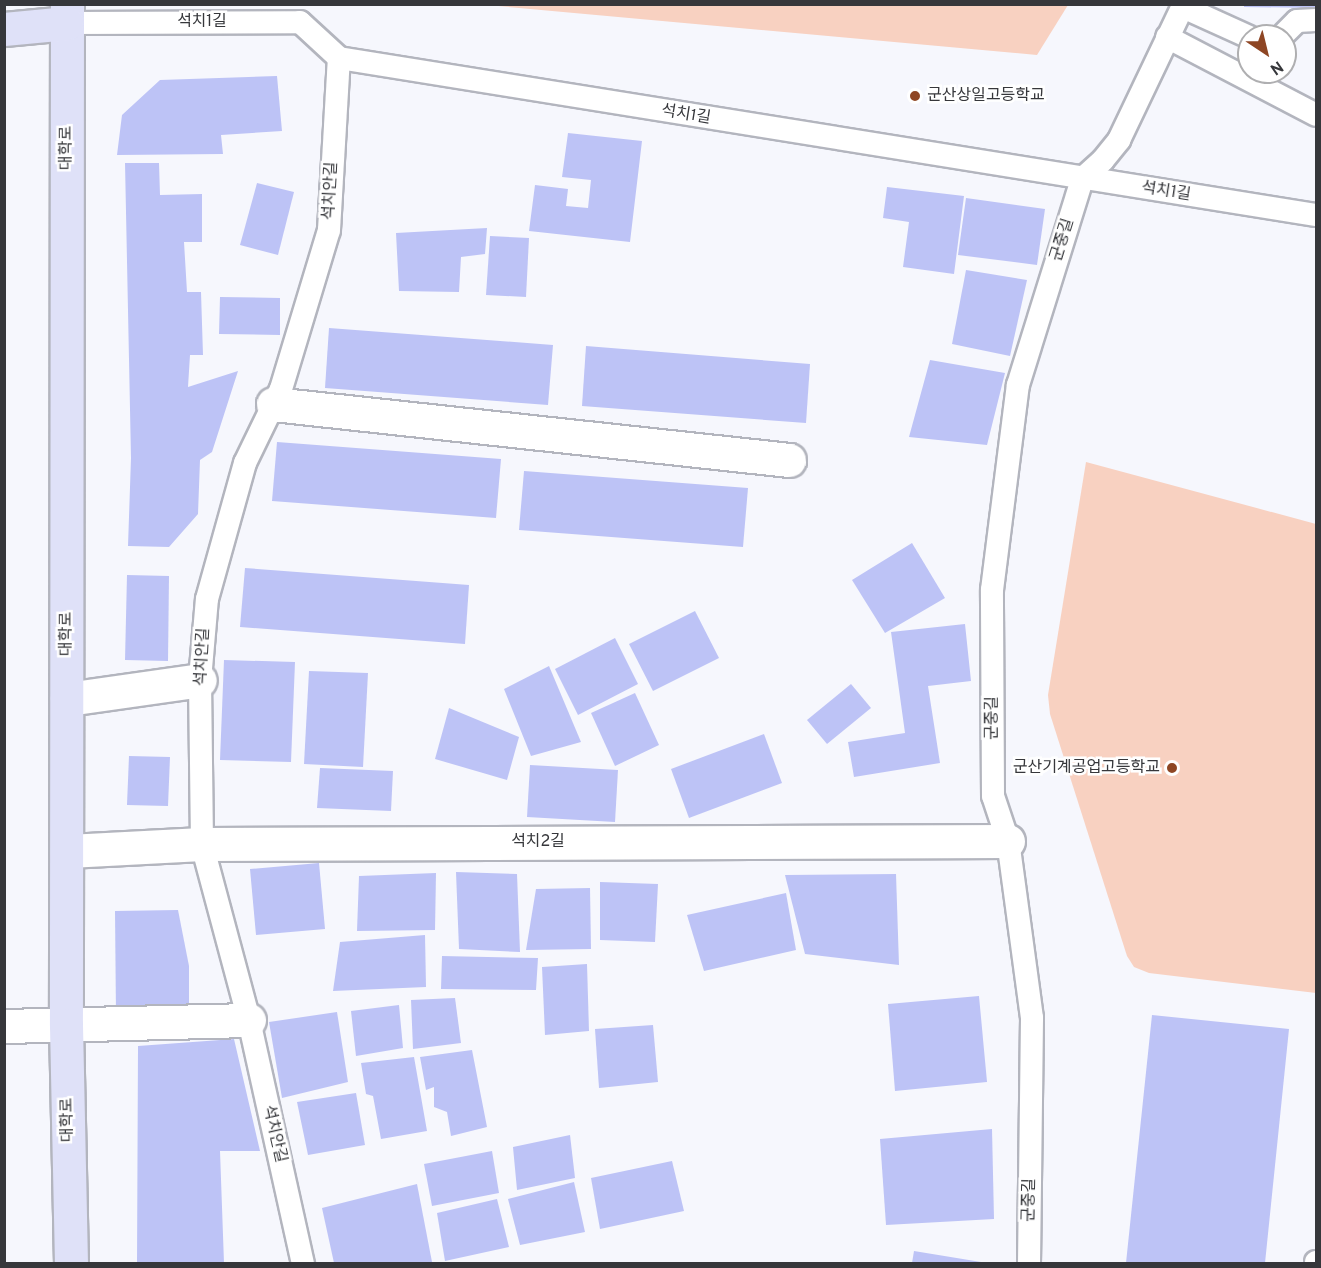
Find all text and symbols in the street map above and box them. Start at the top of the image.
street label: 석치1길 [177,12,227,32]
north arrow [1237,24,1297,84]
text: N [1266,56,1287,79]
place label: 군산상일고등학교 [927,86,1045,106]
marker: 군산상일고등학교 [908,89,922,103]
street label: 석치1길 [660,102,712,128]
street label: 대학로 [57,126,77,170]
street label: 석치안길 [320,161,342,221]
street label: 석치1길 [1140,179,1192,205]
street label: 군중길 [1047,216,1079,264]
street label: 대학로 [57,612,77,656]
street label: 석치안길 [192,627,214,687]
street label: 군중길 [983,696,1003,740]
place label: 군산기계공업고등학교 [1013,758,1160,778]
marker: 군산기계공업고등학교 [1165,761,1179,775]
street label: 석치2길 [511,832,565,852]
street label: 대학로 [58,1098,78,1142]
street label: 석치안길 [258,1103,290,1165]
street label: 군중길 [1020,1178,1040,1222]

